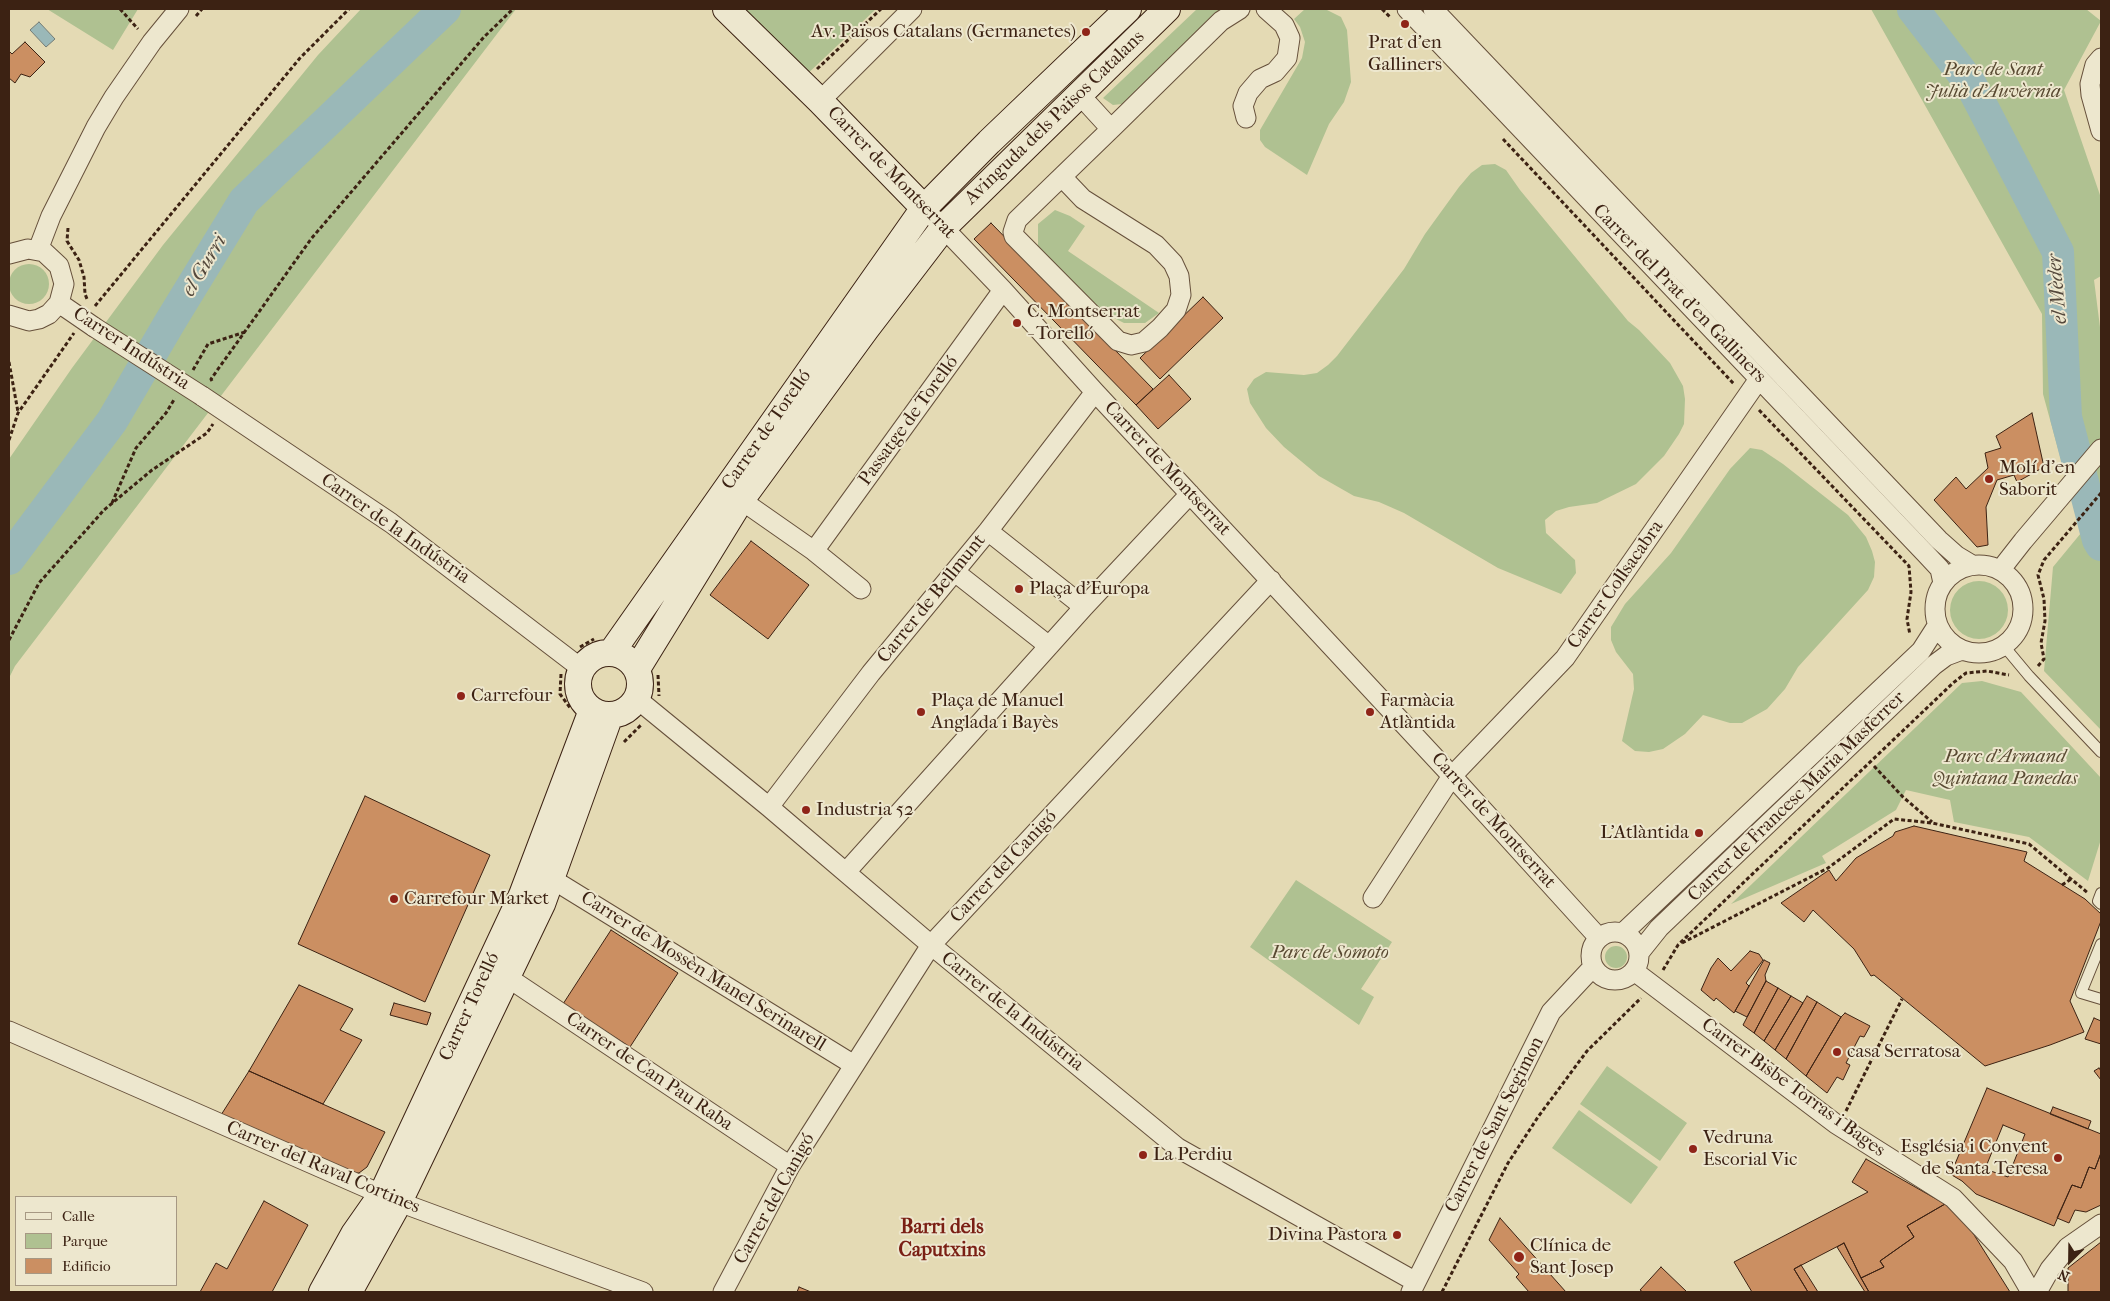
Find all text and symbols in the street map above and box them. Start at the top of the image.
marker: Prat d'en Galliners [1399,18,1411,30]
place label: Av. Països Catalans (Germanetes) [811,21,1076,43]
street label: Avinguda dels Països Catalans [960,26,1150,210]
marker: Av. Països Catalans (Germanetes) [1080,26,1092,38]
place label: Prat d'en Galliners [1368,32,1442,76]
park label: Parc de Sant Julià d'Auvèrnia [1925,59,2061,103]
street label: Carrer de Montserrat [822,102,960,244]
street label: Carrer del Prat d'en Galliners [1588,200,1770,388]
water label: el Gurri [178,231,232,301]
water label: el Mèder [2043,253,2073,325]
place label: C. Montserrat - Torelló [1027,301,1140,345]
street label: Carrer Indústria [68,303,194,395]
marker: C. Montserrat - Torelló [1011,317,1023,329]
street label: Passatge de Torelló [854,352,964,490]
street label: Carrer de Torelló [717,366,817,494]
street label: Carrer de Montserrat [1099,397,1235,541]
place label: Molí d'en Saborit [1999,457,2075,501]
street label: Carrer de la Indústria [316,469,474,589]
marker: Molí d'en Saborit [1983,473,1995,485]
street label: Carrer Collsacabra [1563,516,1669,654]
street label: Carrer de Bellmunt [873,530,991,668]
place label: Plaça d'Europa [1029,578,1149,600]
marker: Plaça d'Europa [1013,583,1025,595]
place label: Carrefour [471,685,552,707]
street label: Carrer de Francesc Maria Masferrer [1684,687,1910,907]
marker: Carrefour [455,690,467,702]
place label: Plaça de Manuel Anglada i Bayès [931,690,1064,734]
place label: Farmàcia Atlàntida [1380,690,1455,734]
marker: Plaça de Manuel Anglada i Bayès [915,706,927,718]
marker: Farmàcia Atlàntida [1364,706,1376,718]
park label: Parc d'Armand Quintana Panedas [1932,746,2078,790]
street label: Carrer de Montserrat [1426,748,1560,894]
place label: Industria 52 [816,799,914,821]
marker: Industria 52 [800,804,812,816]
street label: Carrer del Canigó [946,806,1062,928]
place label: L'Atlàntida [1600,822,1689,844]
marker: L'Atlàntida [1693,827,1705,839]
street label: Carrer de Mossèn Manel Serinarell [576,887,830,1057]
place label: Carrefour Market [404,888,549,910]
marker: Carrefour Market [388,893,400,905]
park label: Parc de Somoto [1271,942,1389,964]
street label: Carrer de la Indústria [936,948,1088,1076]
street label: Carrer Torelló [435,949,505,1065]
street label: Carrer de Can Pau Raba [561,1008,737,1136]
street label: Carrer Bisbe Torras i Bages [1697,1014,1889,1162]
street label: Carrer de Sant Segimon [1441,1033,1549,1217]
place label: casa Serratosa [1847,1041,1960,1063]
marker: casa Serratosa [1831,1046,1843,1058]
street label: Carrer del Raval Cortines [223,1117,423,1219]
place label: Vedruna Escorial Vic [1703,1127,1797,1171]
street label: Carrer del Canigó [730,1130,820,1268]
place label: Església i Convent de Santa Teresa [1900,1136,2048,1180]
marker: Vedruna Escorial Vic [1687,1143,1699,1155]
place label: La Perdiu [1153,1144,1232,1166]
marker: La Perdiu [1137,1149,1149,1161]
marker: Església i Convent de Santa Teresa [2052,1152,2064,1164]
legend [15,1196,178,1286]
text: Calle [62,1207,95,1225]
district label: Barri dels Caputxins [898,1216,986,1263]
place label: Divina Pastora [1268,1224,1387,1246]
marker: Divina Pastora [1391,1229,1403,1241]
text: Parque [62,1232,108,1250]
place label: Clínica de Sant Josep [1530,1235,1613,1279]
north arrow [2045,1236,2095,1286]
marker: Clínica de Sant Josep [1512,1250,1526,1264]
text: Edificio [62,1257,111,1275]
text: N [2056,1265,2072,1285]

